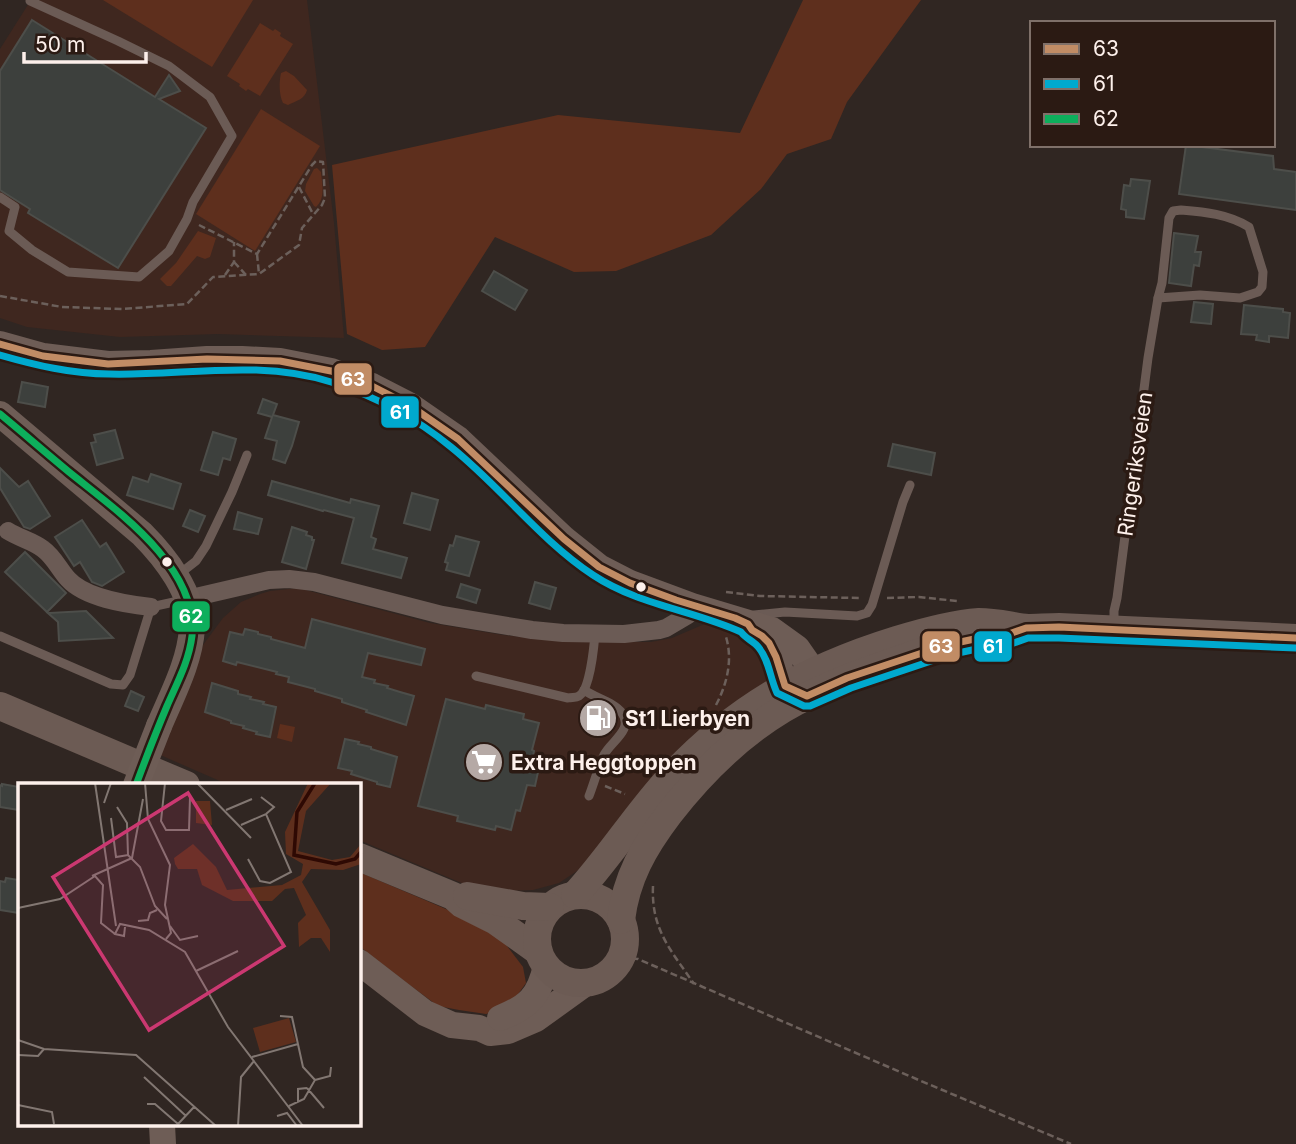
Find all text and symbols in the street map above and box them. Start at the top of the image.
scale bar [24,21,147,65]
legend [1030,21,1275,147]
text: 50 m [35,32,85,57]
text: 63 [1093,36,1119,61]
text: 61 [1093,71,1115,96]
text: 62 [1093,106,1119,131]
line badge: 63 [333,362,373,396]
text: 63 [341,368,365,391]
street label: Ringeriksveien [1113,390,1157,538]
line badge: 61 [380,395,420,429]
text: 61 [390,401,410,424]
unlabelled marker [160,555,174,569]
unlabelled marker [634,580,648,594]
line badge: 62 [171,600,211,633]
text: 62 [179,605,203,628]
line badge: 63 [921,630,961,663]
line badge: 61 [973,630,1013,663]
text: 63 [929,635,953,658]
text: 61 [983,635,1003,658]
fuel station icon: St1 Lierbyen [577,697,619,739]
place label: St1 Lierbyen [625,706,750,731]
supermarket icon: Extra Heggtoppen [463,741,505,783]
place label: Extra Heggtoppen [511,750,697,775]
inset map [18,783,360,1126]

